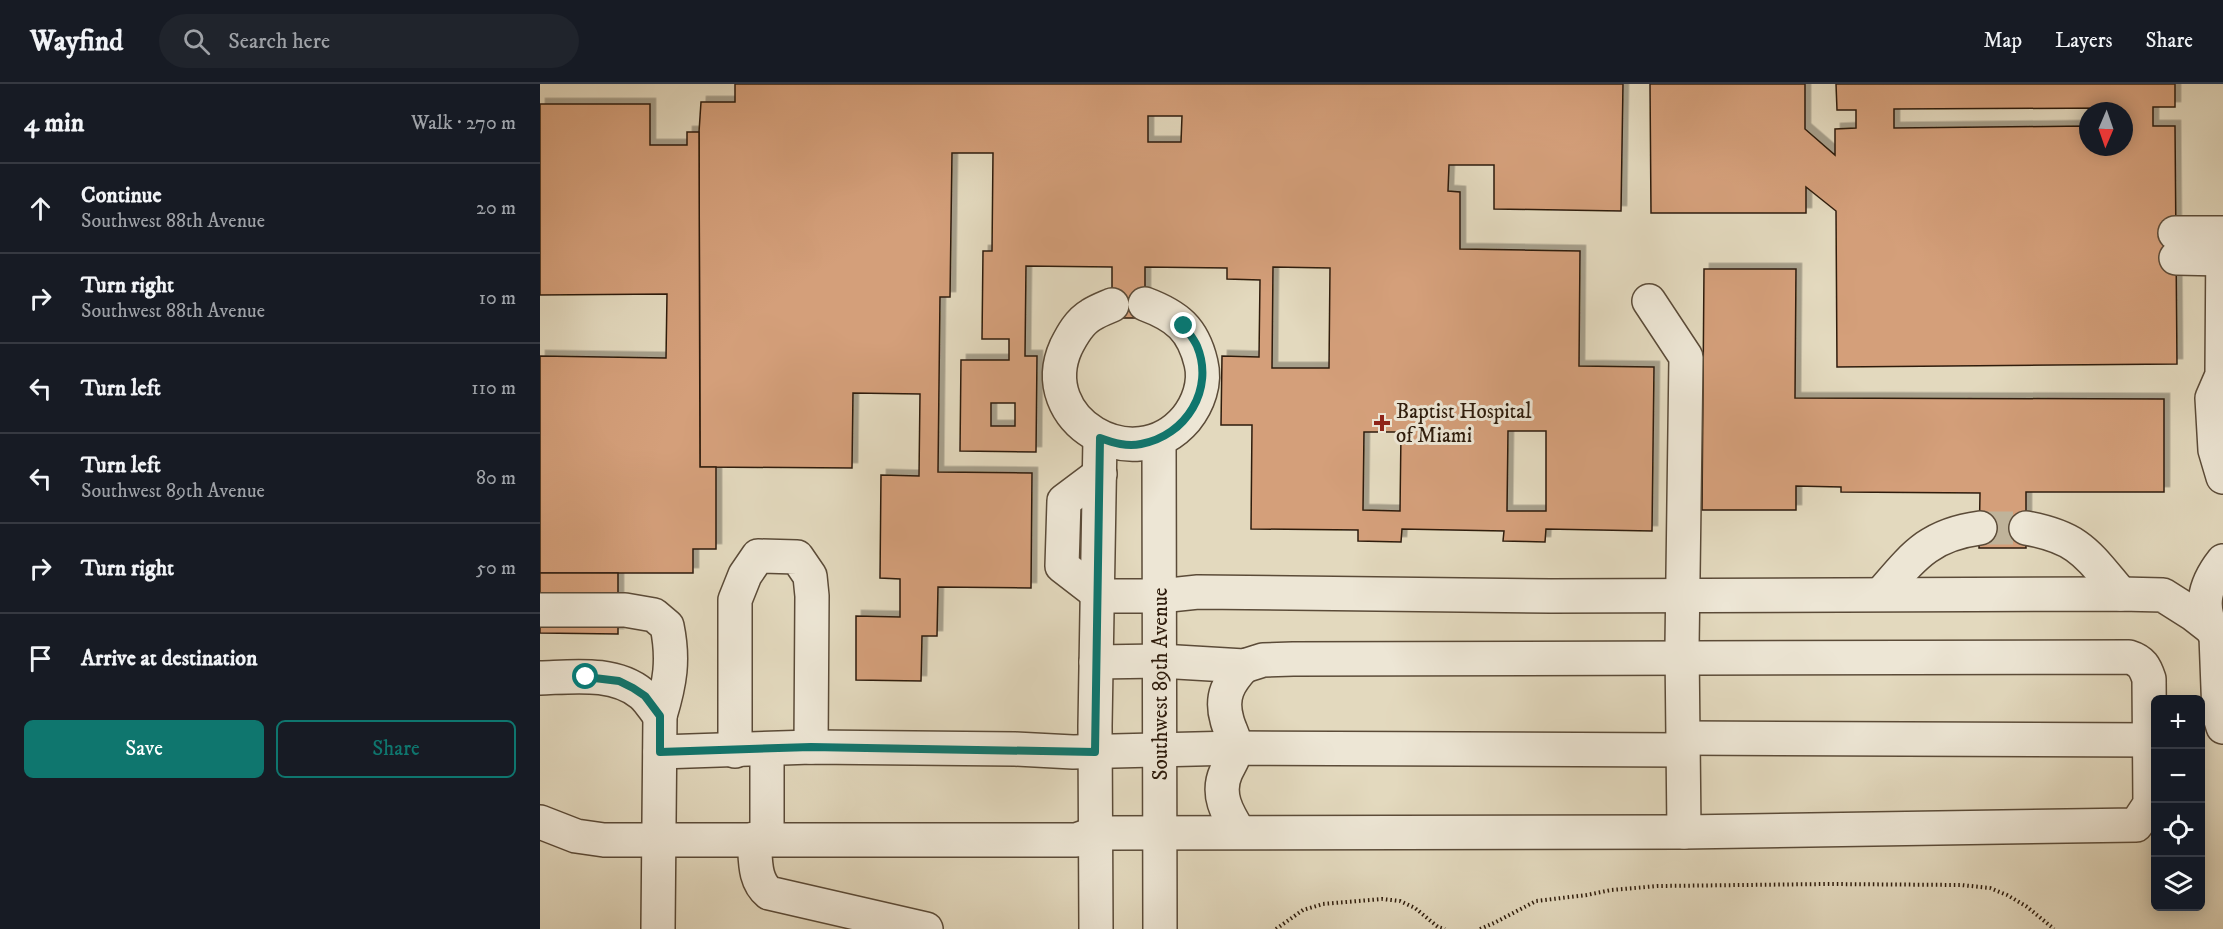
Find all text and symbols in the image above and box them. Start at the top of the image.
search box [159,14,579,68]
text: Wayfind [30,24,123,59]
icon: search [180,25,213,58]
text: Search here [228,28,330,55]
text: Map [1983,28,2022,54]
text: Layers [2055,28,2113,54]
text: Share [2146,28,2193,54]
north arrow [2079,102,2133,156]
text: 4 min [24,107,84,140]
text: Walk · 270 m [411,111,516,136]
text: Continue [81,182,162,209]
icon: ahead [24,192,57,225]
text: 20 m [476,196,516,221]
text: Southwest 88th Avenue [81,209,265,234]
text: Turn right [81,272,174,299]
icon: right [24,282,57,315]
text: 10 m [479,286,516,311]
text: Southwest 88th Avenue [81,299,265,324]
route end [1170,312,1196,338]
icon: left [24,372,57,405]
text: Turn left [81,375,161,402]
text: 110 m [471,376,516,401]
place label: Baptist Hospital of Miami [1396,399,1532,449]
marker: Baptist Hospital of Miami [1373,414,1391,432]
text: Turn left [81,452,161,479]
icon: left [24,462,57,495]
text: 80 m [476,466,516,491]
text: Southwest 89th Avenue [81,479,265,504]
icon: right [24,552,57,585]
text: Turn right [81,555,174,582]
text: 50 m [476,556,516,581]
street label: Southwest 89th Avenue [1148,587,1174,781]
icon: arrive [24,642,57,675]
text: Arrive at destination [81,645,258,672]
route start [572,663,598,689]
map controls [2151,695,2205,911]
button: + [2151,695,2205,749]
button: Save [24,720,264,778]
button: Share [276,720,516,778]
button: − [2151,749,2205,803]
button: locate [2151,803,2205,857]
button: layers [2151,857,2205,911]

